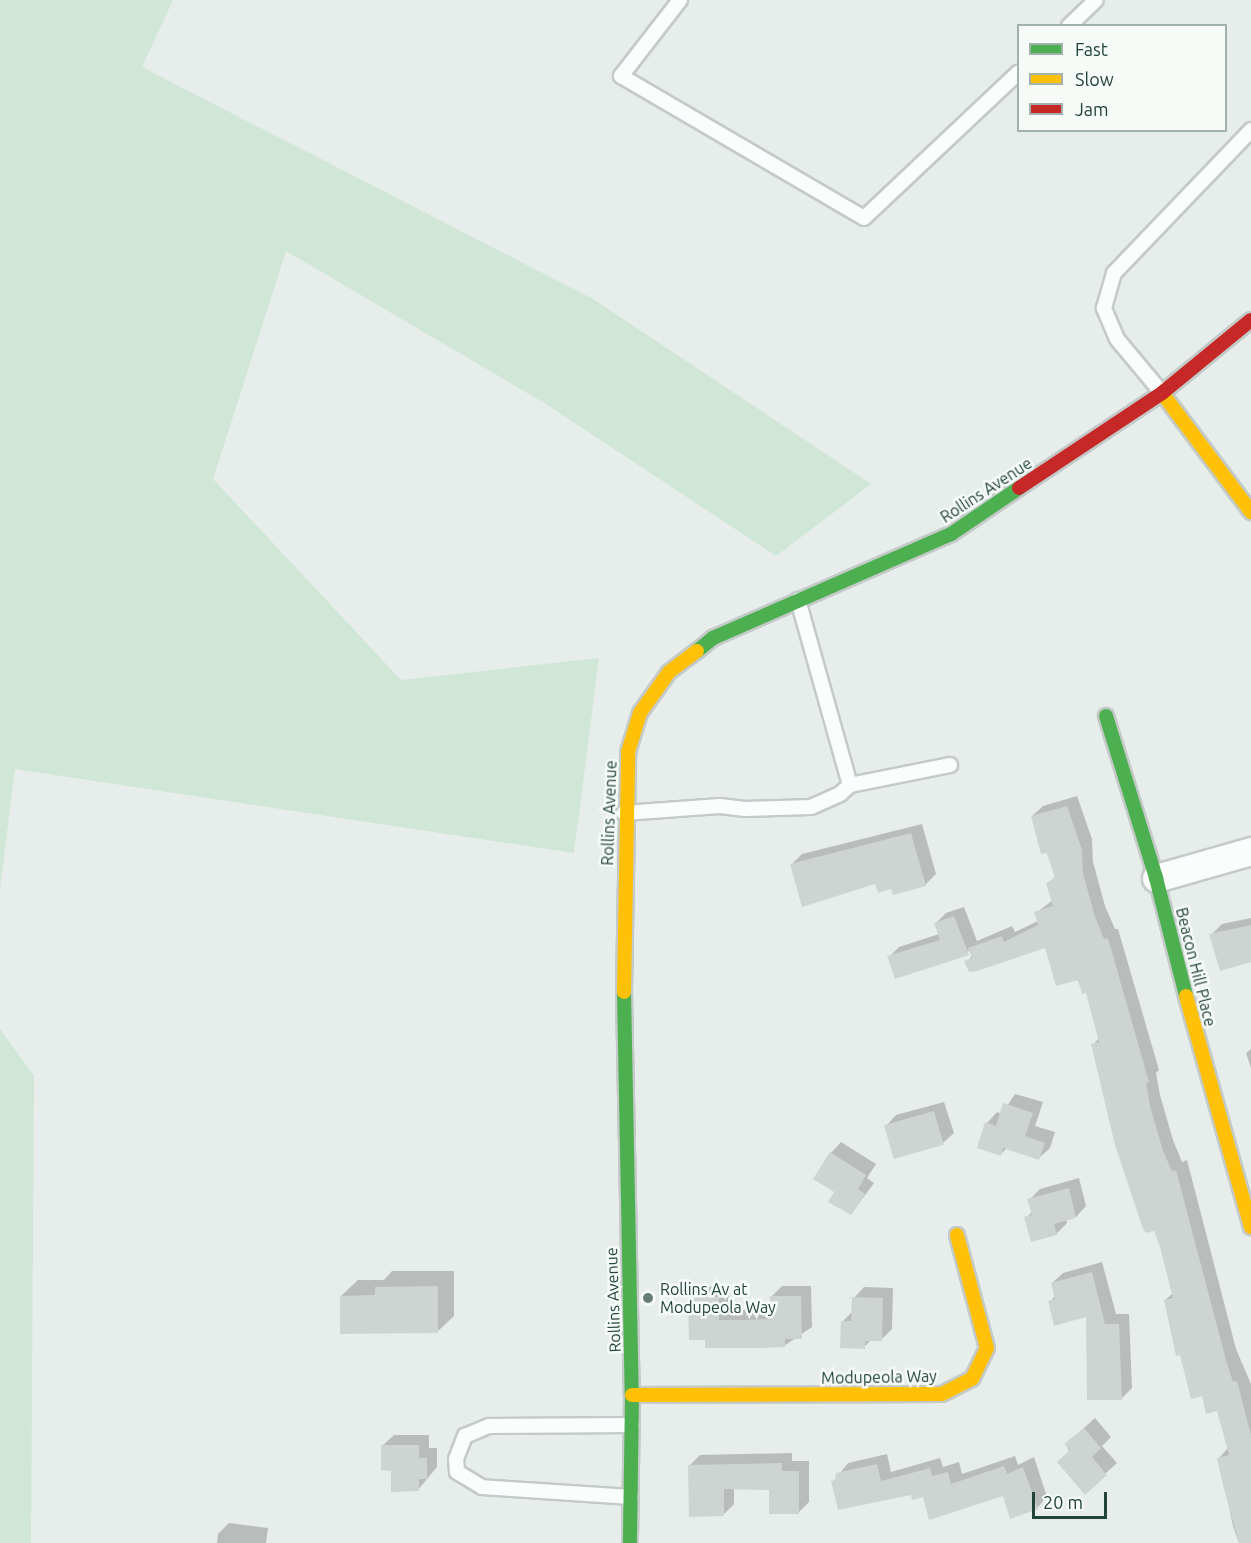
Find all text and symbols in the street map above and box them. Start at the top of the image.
legend [1017,24,1227,132]
text: Fast [1075,39,1108,59]
text: Slow [1075,69,1114,89]
text: Jam [1075,99,1109,119]
street label: Rollins Avenue [937,453,1035,527]
street label: Rollins Avenue [598,760,620,866]
street label: Beacon Hill Place [1172,905,1220,1029]
street label: Rollins Avenue [602,1247,624,1353]
place label: Rollins Av at Modupeola Way [660,1279,776,1317]
marker: Rollins Av at Modupeola Way [641,1291,655,1305]
street label: Modupeola Way [821,1366,937,1388]
scale bar [1035,1480,1110,1518]
text: 20 m [1043,1492,1083,1512]

